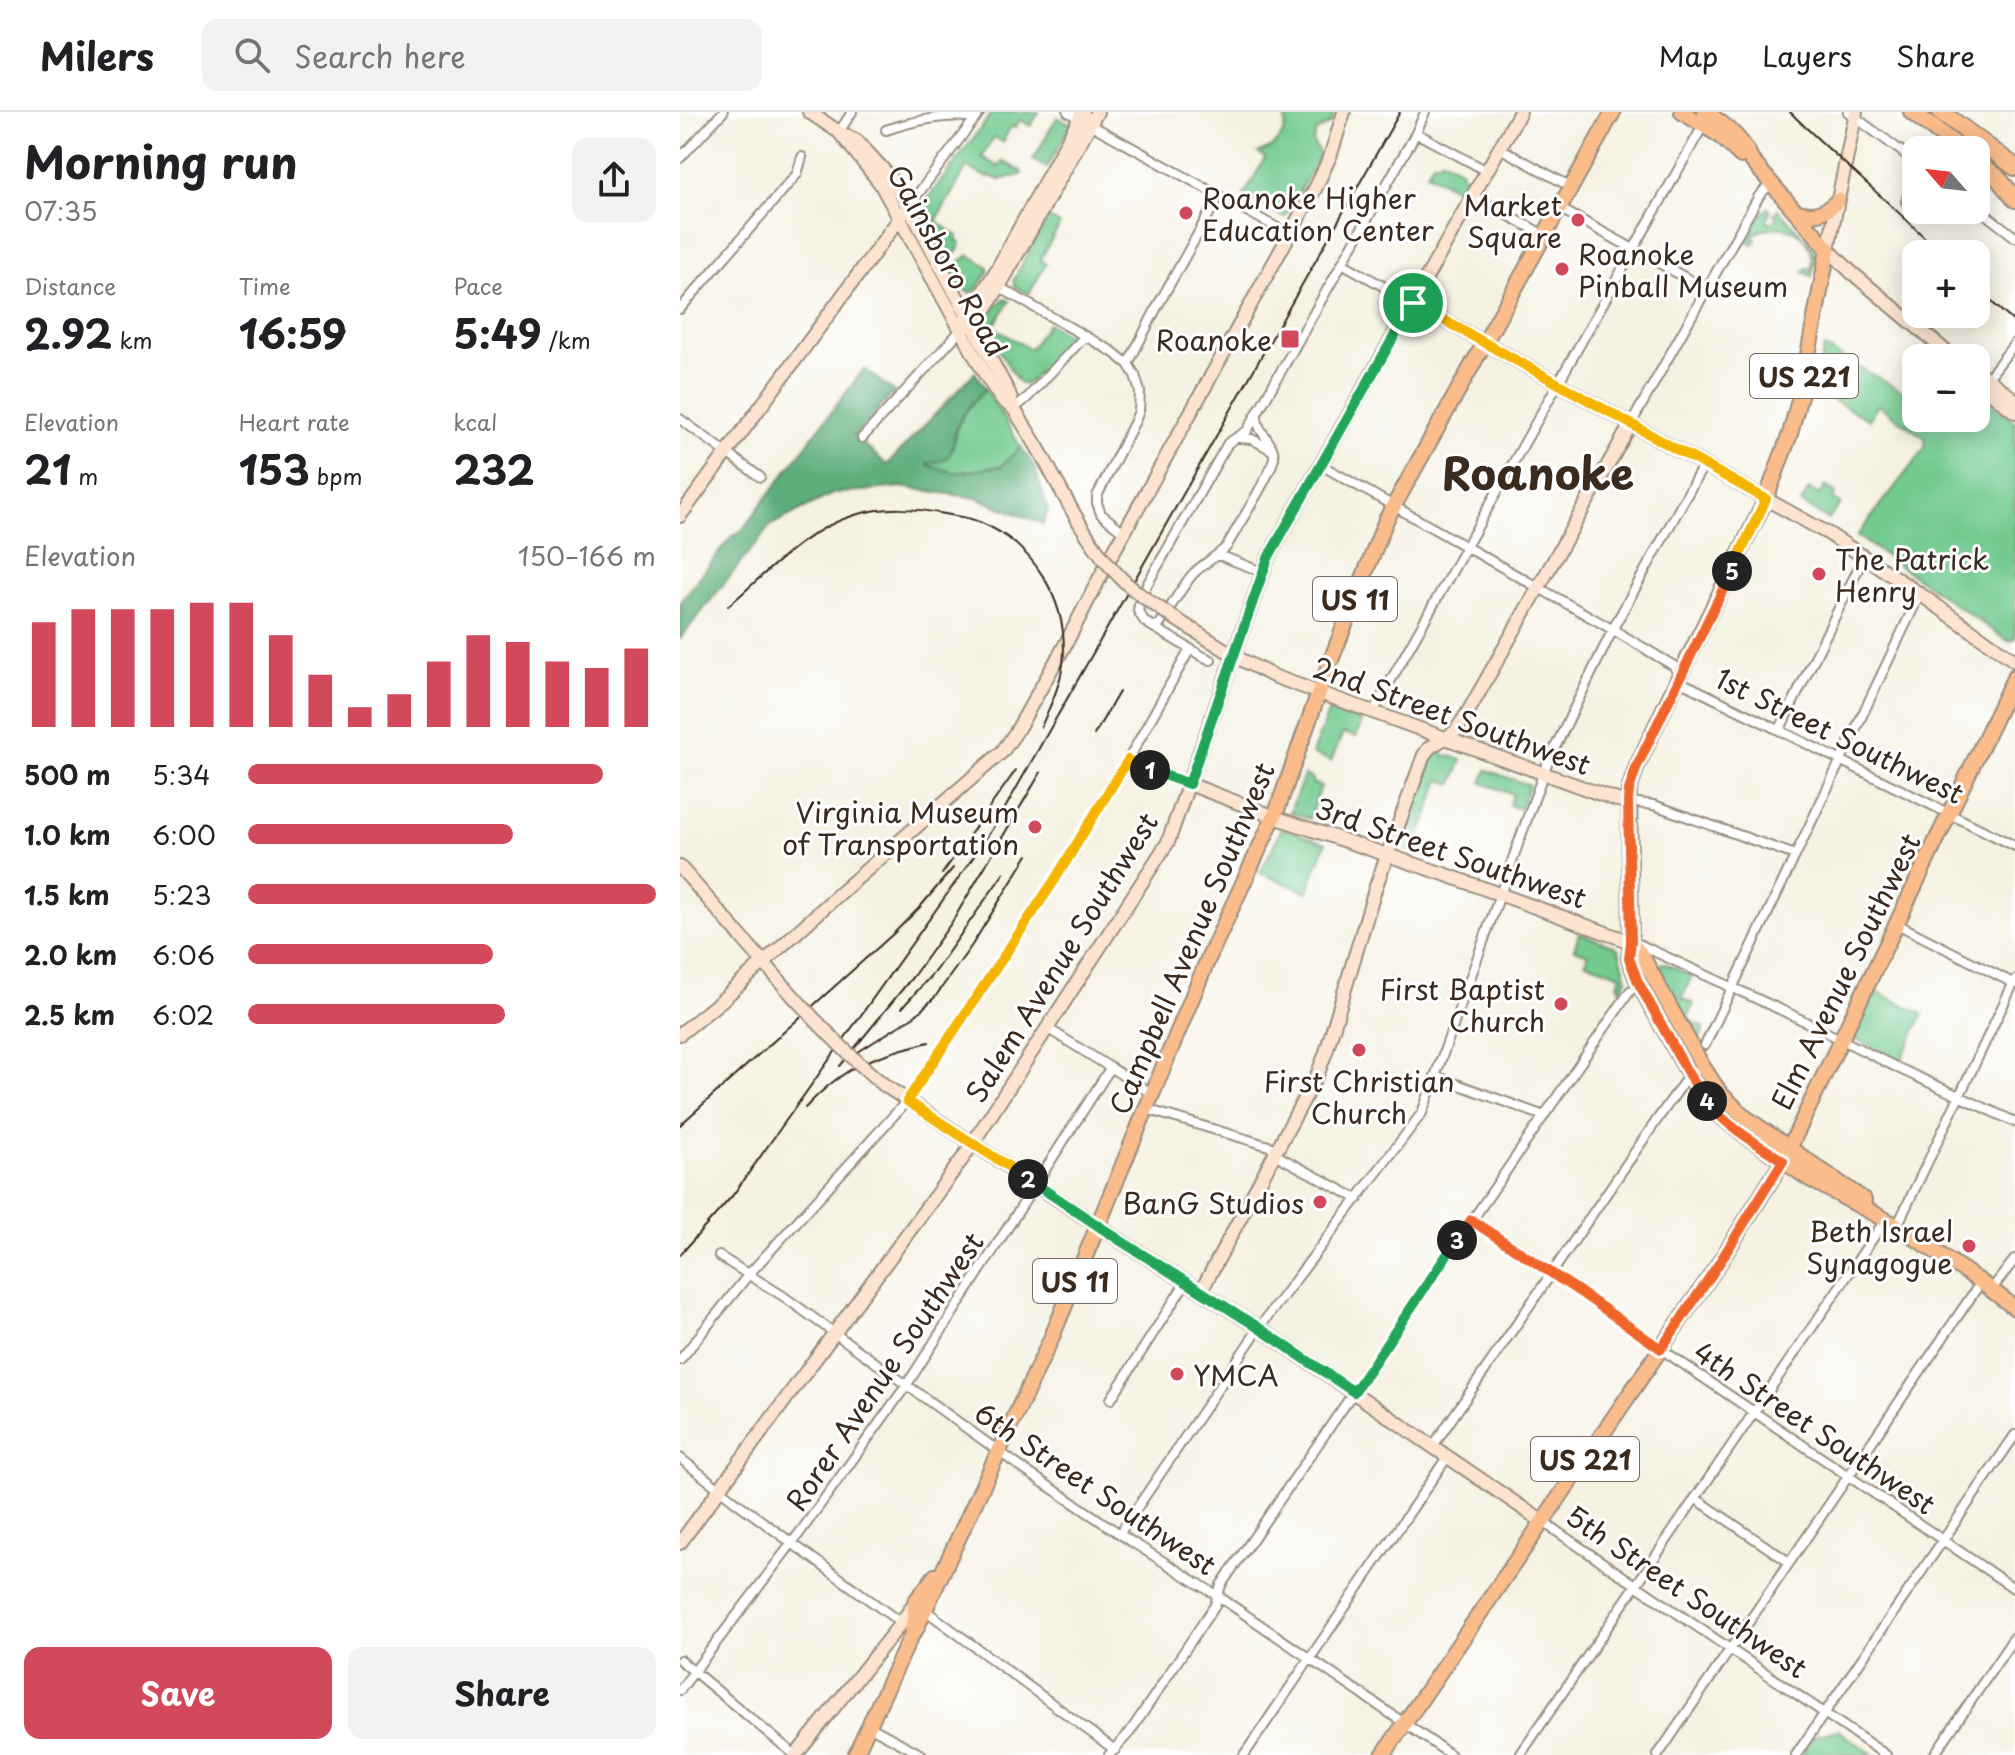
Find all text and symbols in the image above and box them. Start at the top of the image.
search box [202,19,762,91]
text: Milers [40,27,154,84]
icon: search [230,33,274,77]
text: Search here [294,33,466,78]
text: Map [1658,34,1718,77]
text: Layers [1762,34,1852,77]
text: Share [1896,34,1975,77]
text: Morning run [24,128,298,194]
north arrow [1902,136,1990,224]
map controls [1902,136,1990,432]
button: share [572,138,656,222]
street label: Gainsboro Road [877,156,1019,364]
place label: Roanoke Higher Education Center [1202,176,1434,251]
place label: Market Square [1464,183,1562,258]
text: 07:35 [24,191,97,230]
marker: Roanoke Higher Education Center [1177,204,1195,222]
marker: Market Square [1569,211,1587,229]
place label: Roanoke Pinball Museum [1578,232,1788,307]
button: + [1902,240,1990,328]
marker: Roanoke Pinball Museum [1553,260,1571,278]
text: Distance [24,269,116,302]
text: Time [239,269,291,302]
text: Pace [453,269,503,302]
pin [1379,269,1447,337]
icon: arrive [1391,281,1435,325]
text: 2.92 [24,302,112,363]
text: 16:59 [239,302,347,363]
text: 5:49 [453,302,542,363]
place label: Roanoke [1156,318,1272,361]
text: km [112,323,153,356]
text: /km [542,323,591,356]
marker: Roanoke [1279,328,1301,350]
button: − [1902,344,1990,432]
road number: US 221 [1750,354,1858,398]
text: Elevation [24,405,119,438]
text: Heart rate [239,405,350,438]
text: kcal [453,405,497,438]
text: 21 [24,438,71,499]
text: 153 [239,438,310,499]
text: 232 [453,438,535,499]
district label: Roanoke [1442,439,1634,505]
text: m [71,459,98,492]
text: bpm [310,459,363,492]
text: Elevation [24,536,136,575]
text: 150–166 m [518,536,656,575]
place label: The Patrick Henry [1835,537,1989,612]
pin: 5 [1712,551,1752,591]
text: 5 [1725,554,1739,587]
marker: The Patrick Henry [1810,565,1828,583]
road number: US 11 [1313,577,1397,621]
street label: 2nd Street Southwest [1307,645,1597,785]
street label: 1st Street Southwest [1709,656,1971,814]
pin: 1 [1130,750,1170,790]
text: 1 [1145,753,1155,786]
text: 500 m [24,755,110,794]
text: 5:34 [152,755,211,794]
street label: Campbell Avenue Southwest [1097,755,1285,1121]
street label: 3rd Street Southwest [1309,785,1593,919]
place label: Virginia Museum of Transportation [782,790,1019,865]
street label: Salem Avenue Southwest [954,804,1168,1110]
text: 1.0 km [24,815,111,854]
text: 6:00 [152,815,216,854]
marker: Virginia Museum of Transportation [1026,818,1044,836]
street label: Elm Avenue Southwest [1759,825,1931,1117]
text: 1.5 km [24,875,110,914]
text: 5:23 [152,875,211,914]
text: 2.0 km [24,935,117,974]
text: 6:06 [152,935,215,974]
place label: First Baptist Church [1380,967,1545,1042]
text: 2.5 km [24,995,115,1034]
text: 6:02 [152,995,214,1034]
marker: First Baptist Church [1552,995,1570,1013]
marker: First Christian Church [1350,1041,1368,1059]
place label: First Christian Church [1263,1059,1455,1134]
pin: 4 [1687,1081,1727,1121]
text: 4 [1700,1084,1714,1117]
pin: 2 [1008,1159,1048,1199]
text: 2 [1020,1162,1036,1195]
place label: BanG Studios [1122,1181,1304,1224]
marker: BanG Studios [1311,1193,1329,1211]
place label: Beth Israel Synagogue [1806,1209,1953,1284]
pin: 3 [1437,1220,1477,1260]
street label: Rorer Avenue Southwest [774,1223,994,1519]
text: 3 [1450,1223,1464,1256]
marker: Beth Israel Synagogue [1960,1237,1978,1255]
road number: US 11 [1033,1259,1117,1303]
street label: 4th Street Southwest [1685,1330,1945,1524]
place label: YMCA [1193,1353,1279,1396]
marker: YMCA [1168,1365,1186,1383]
street label: 6th Street Southwest [966,1391,1226,1585]
road number: US 221 [1531,1437,1639,1481]
street label: 5th Street Southwest [1558,1494,1816,1688]
button: Save [24,1647,332,1739]
button: Share [348,1647,656,1739]

